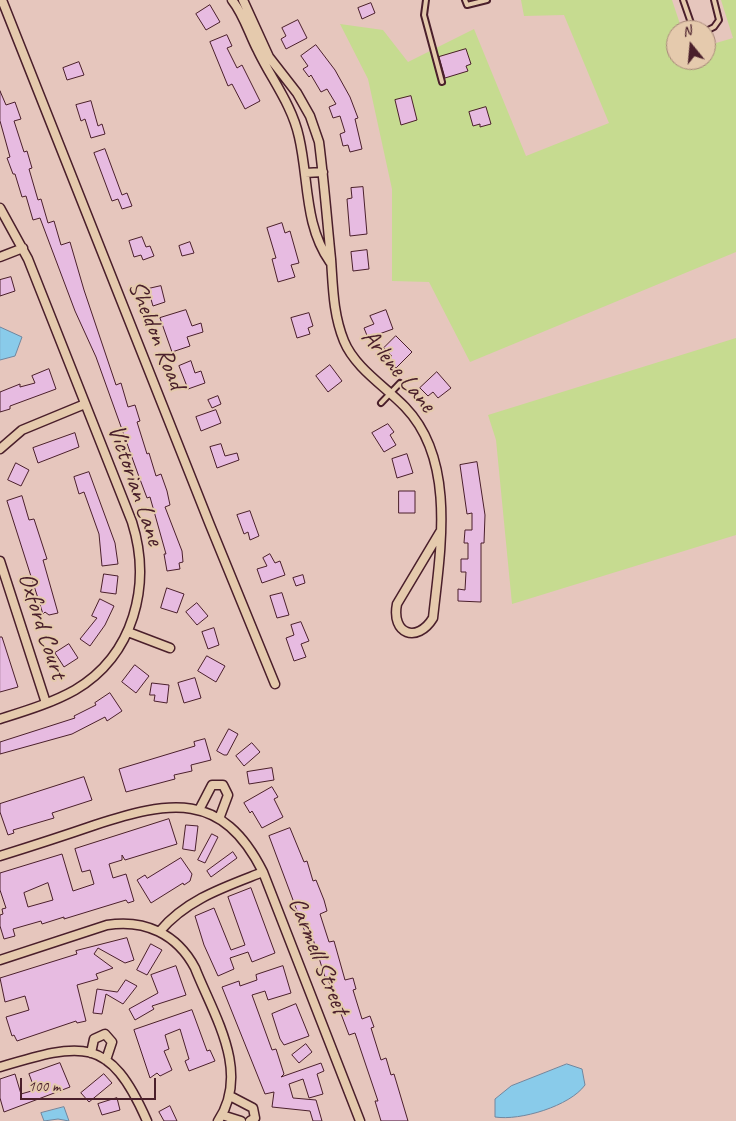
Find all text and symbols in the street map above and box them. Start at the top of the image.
north arrow [666,20,716,70]
text: N [680,22,693,41]
street label: Sheldon Road [121,276,191,394]
street label: Arlene Lane [354,323,442,419]
street label: Victorian Lane [100,421,170,549]
street label: Oxford Court [11,569,73,683]
street label: Carmell Street [281,893,355,1019]
scale bar [22,1068,159,1100]
text: 100 m [28,1077,60,1096]

